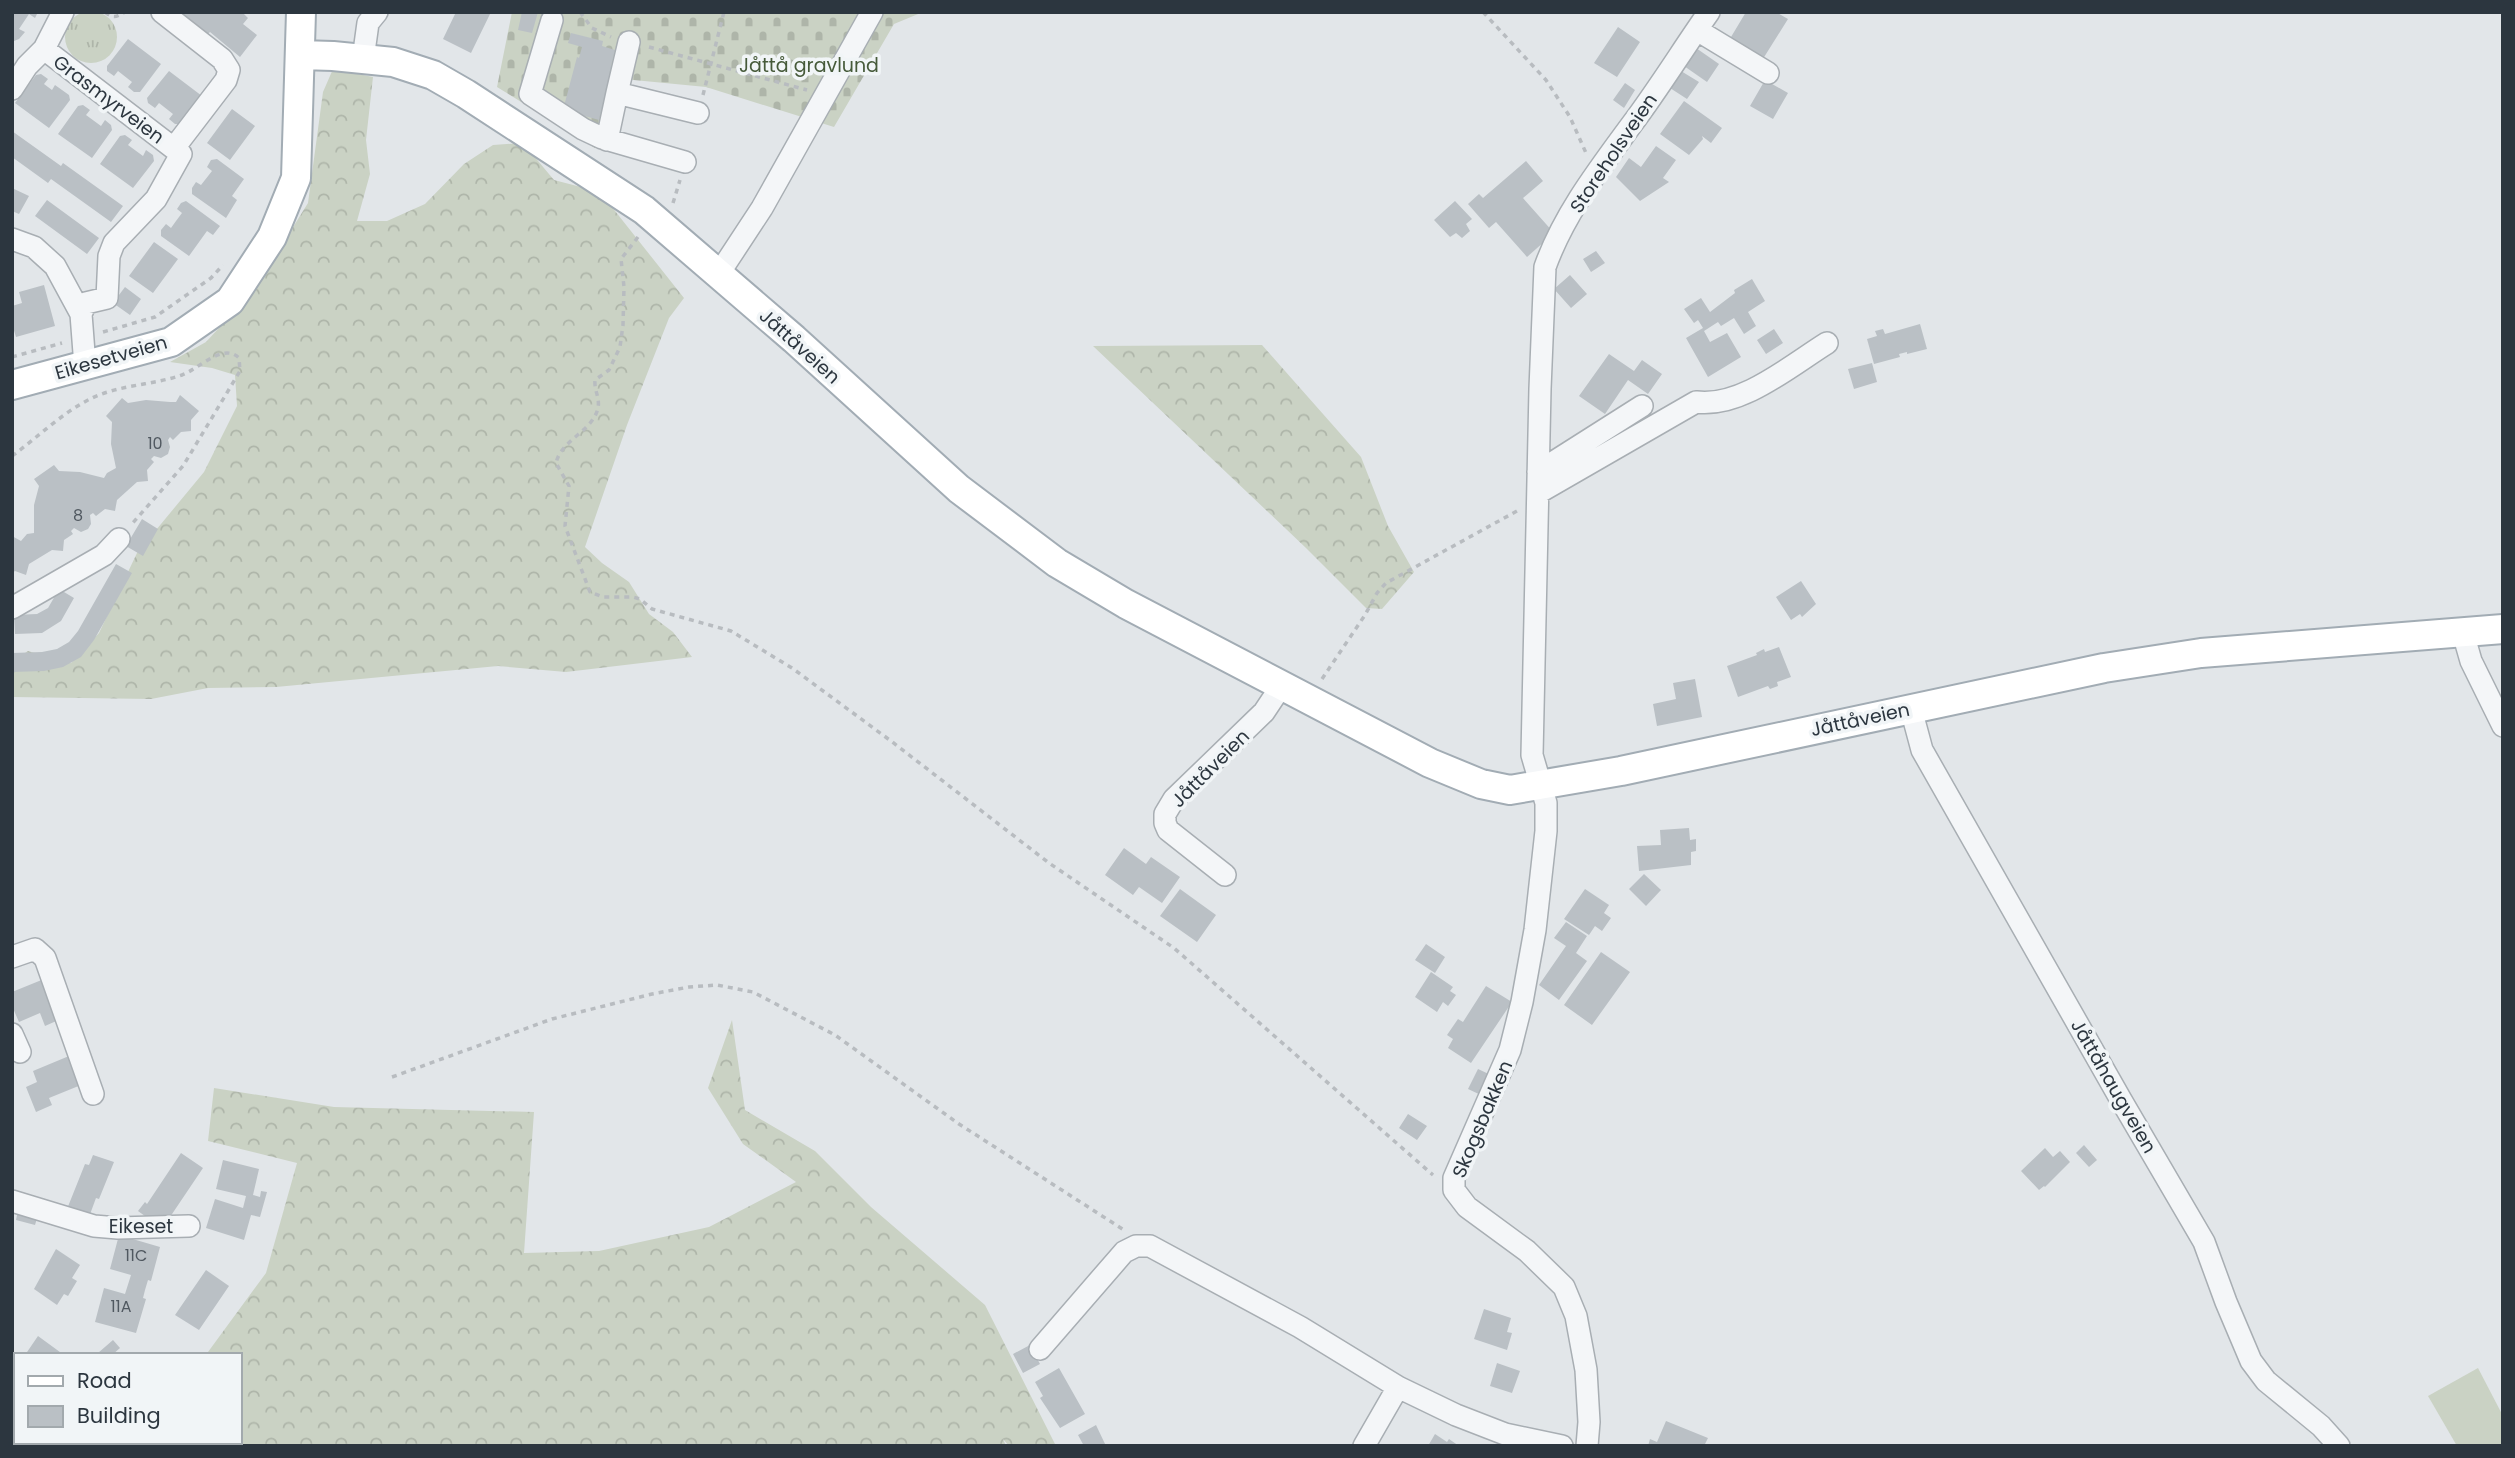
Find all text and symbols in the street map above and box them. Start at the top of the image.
street label: Grasmyrveien [47,49,170,150]
park label: Jåttå gravlund [739,52,879,79]
street label: Storeholsveien [1563,88,1663,218]
street label: Jåttåveien [753,303,846,390]
street label: Eikesetveien [52,329,170,386]
house number: 10 [147,432,163,455]
house number: 8 [73,504,83,527]
street label: Jåttåveien [1808,696,1912,743]
street label: Jåttåveien [1165,723,1255,813]
street label: Jåttåhaugveien [2064,1014,2163,1158]
street label: Skogsbakken [1446,1056,1519,1182]
street label: Eikeset [109,1213,173,1240]
house number: 11C [125,1244,147,1267]
house number: 11A [110,1295,132,1318]
legend [14,1353,242,1444]
text: Road [77,1366,132,1395]
text: Building [77,1401,161,1430]

